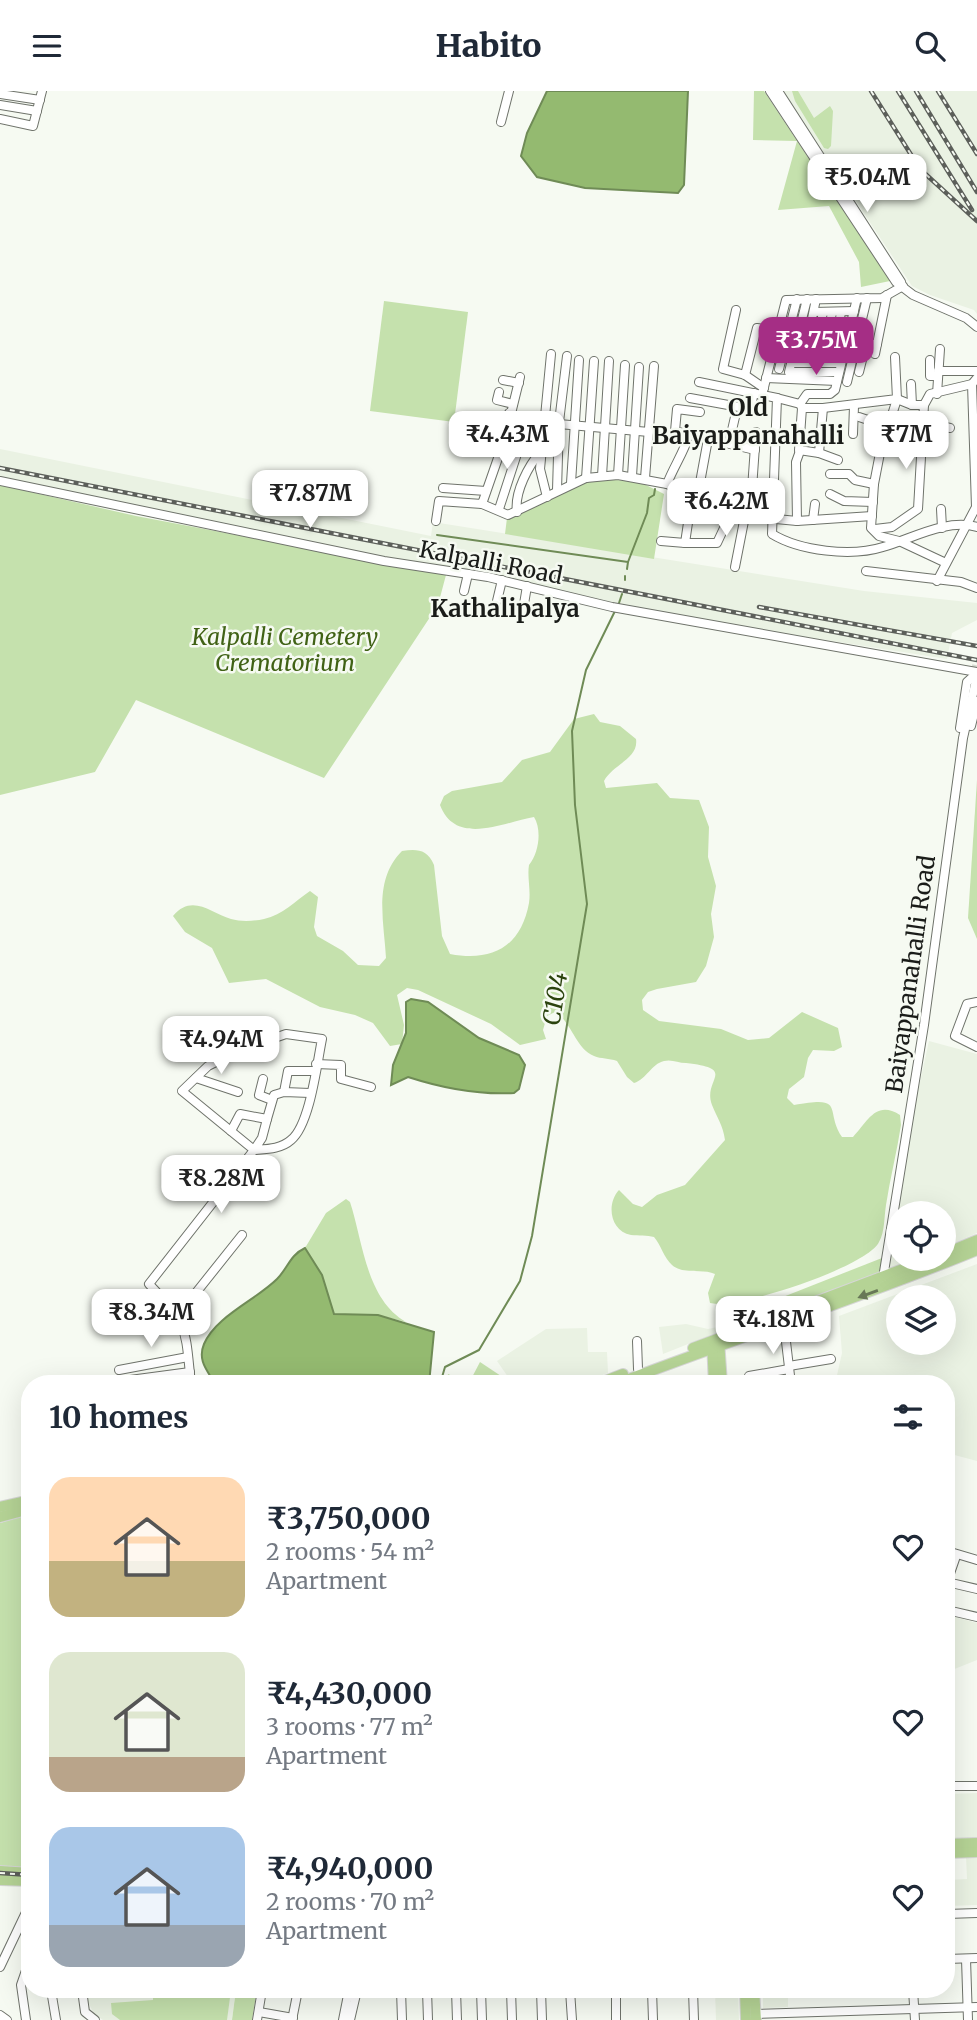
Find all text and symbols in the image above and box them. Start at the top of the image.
text: Habito [435,26,542,66]
icon: menu [28,27,66,65]
icon: search [911,27,949,65]
pin: ₹5.04M [810,155,924,214]
text: ₹5.04M [824,162,910,191]
pin: ₹3.75M [759,317,873,377]
text: ₹3.75M [775,325,857,354]
district label: Old Baiyappanahalli [652,392,844,451]
pin: ₹4.43M [450,411,564,471]
pin: ₹7M [872,411,940,471]
text: ₹4.43M [465,419,549,448]
text: ₹7M [880,419,932,448]
pin: ₹7.87M [253,471,367,530]
text: ₹7.87M [268,478,352,507]
pin: ₹6.42M [669,479,783,538]
text: ₹6.42M [683,486,769,515]
street label: Kalpalli Road [417,534,565,590]
district label: Kathalipalya [430,593,580,624]
park label: Kalpalli Cemetery Crematorium [191,622,378,677]
street label: Baiyappanahalli Road [879,853,941,1095]
water label: C104 [535,970,575,1028]
pin: ₹4.94M [164,1017,278,1076]
text: ₹4.94M [178,1024,264,1053]
pin: ₹8.28M [164,1155,278,1215]
text: ₹8.28M [177,1163,265,1192]
map controls [886,1201,956,1355]
button: locate [886,1201,956,1271]
button: layers [886,1285,956,1355]
pin: ₹8.34M [94,1289,208,1349]
one-way arrow [858,1289,879,1300]
text: ₹8.34M [108,1297,194,1326]
pin: ₹4.18M [716,1297,830,1356]
text: ₹4.18M [732,1304,814,1333]
text: 10 homes [49,1398,189,1436]
icon: filters [889,1398,927,1436]
text: ₹3,750,000 [266,1499,431,1537]
icon: home [105,1505,189,1589]
icon: heart [889,1528,927,1566]
text: 2 rooms · 54 m² [266,1537,434,1566]
text: Apartment [266,1566,387,1595]
text: ₹4,430,000 [266,1674,432,1712]
icon: home [105,1680,189,1764]
icon: heart [889,1703,927,1741]
text: 3 rooms · 77 m² [266,1712,433,1741]
text: Apartment [266,1741,387,1770]
text: ₹4,940,000 [266,1849,433,1887]
icon: home [105,1855,189,1939]
icon: heart [889,1878,927,1916]
text: 2 rooms · 70 m² [266,1887,434,1916]
text: Apartment [266,1916,387,1945]

